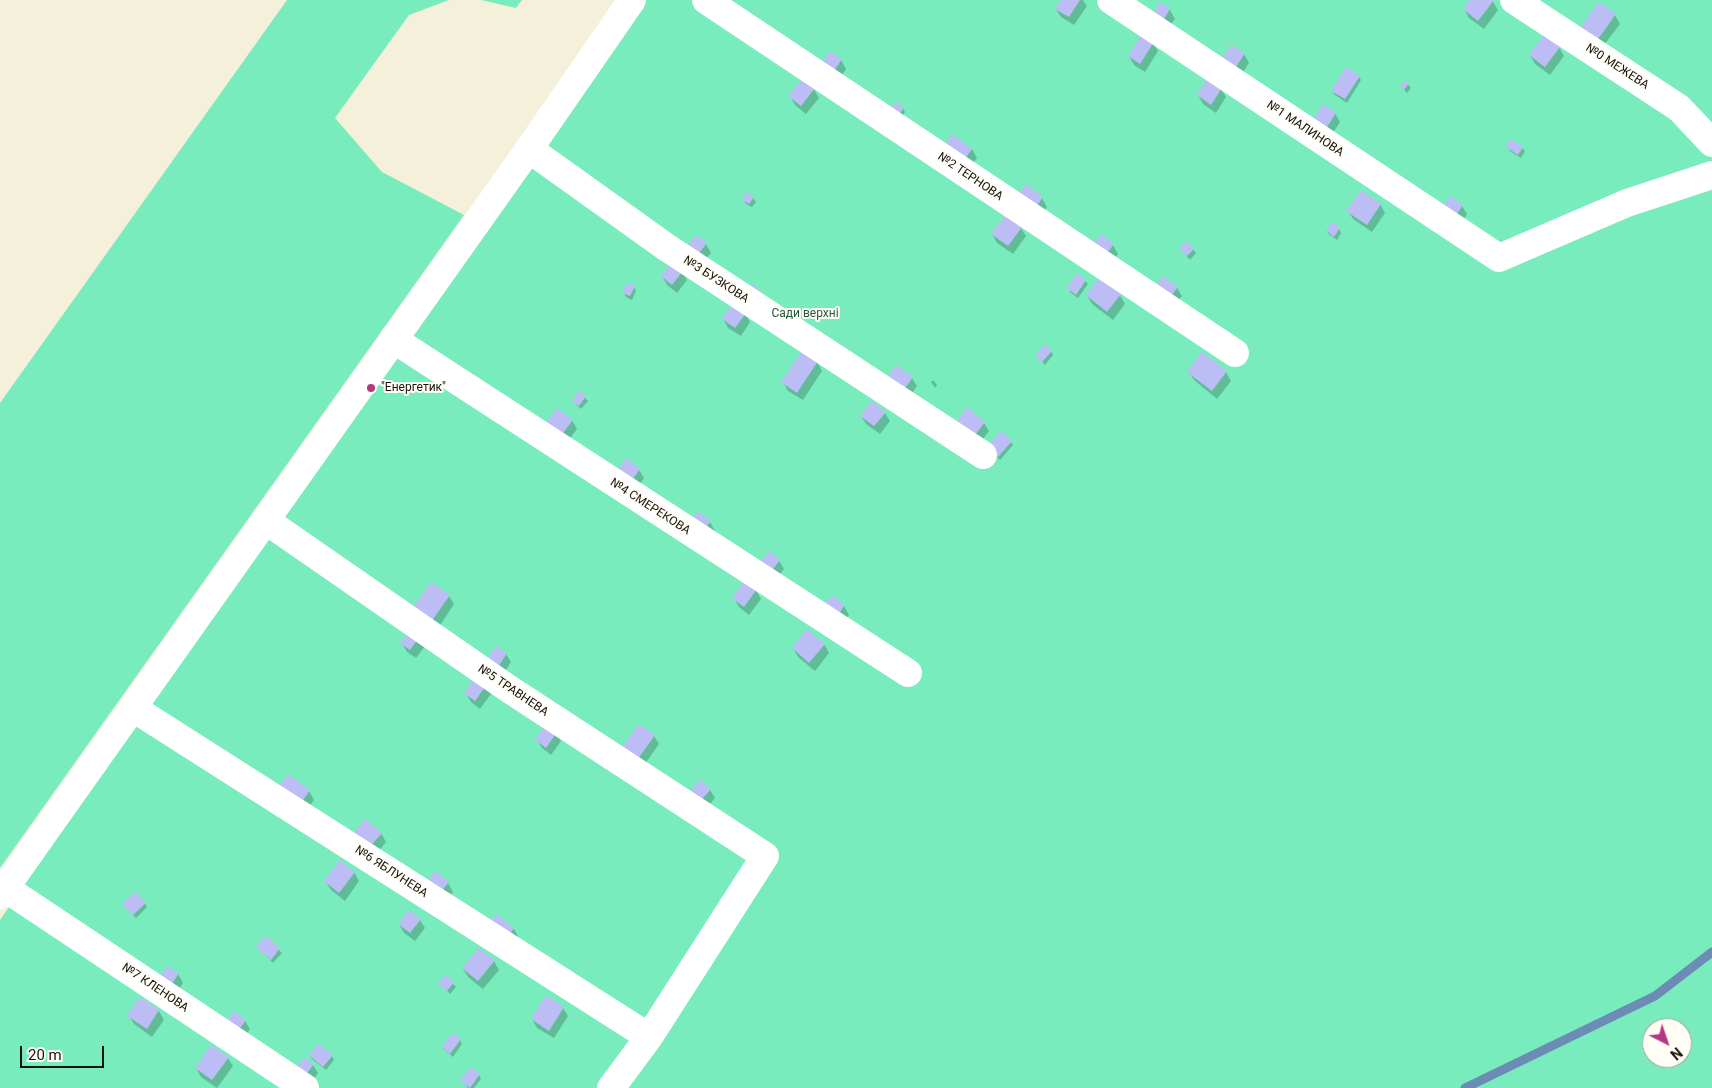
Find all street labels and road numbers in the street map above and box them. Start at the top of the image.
street label: №0 МЕЖЕВА [1583,41,1651,93]
street label: №1 МАЛИНОВА [1264,98,1346,160]
street label: №2 ТЕРНОВА [935,150,1005,204]
street label: №3 БУЗКОВА [681,253,751,307]
street label: №4 СМЕРЕКОВА [607,476,693,538]
street label: №5 ТРАВНЕВА [475,662,551,720]
street label: №6 ЯБЛУНЕВА [352,843,430,901]
street label: №7 КЛЕНОВА [119,960,191,1016]

